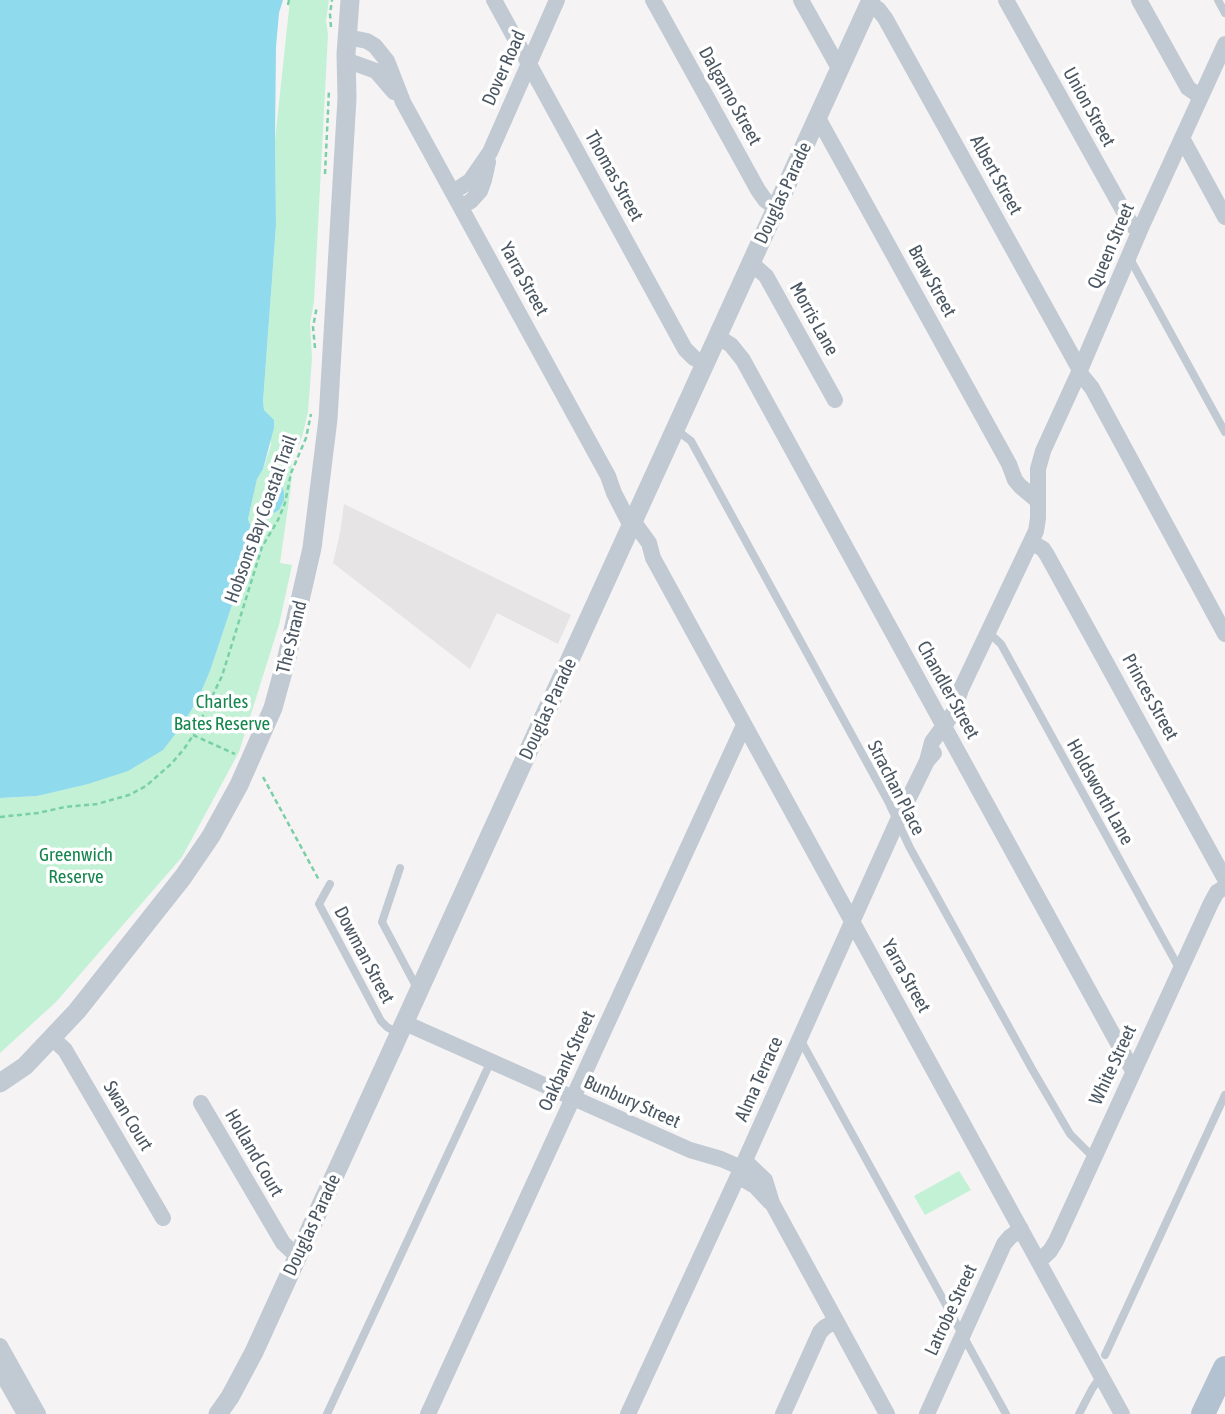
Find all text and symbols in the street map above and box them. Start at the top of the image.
street label: Dover Road [477,27,531,109]
street label: Dalgarno Street [694,43,766,149]
street label: Union Street [1058,63,1120,151]
street label: Thomas Street [580,127,648,225]
street label: Albert Street [965,131,1027,219]
street label: Douglas Parade [750,139,816,247]
street label: Queen Street [1083,200,1139,292]
street label: Yarra Street [495,238,553,320]
street label: Braw Street [903,241,961,321]
street label: Morris Lane [784,278,844,360]
street label: Hobsons Bay Coastal Trail [220,432,302,606]
street label: The Strand [272,598,312,676]
street label: Chandler Street [912,637,984,743]
street label: Princes Street [1117,650,1183,744]
street label: Douglas Parade [515,655,581,763]
park label: Charles Bates Reserve [174,691,270,735]
street label: Holdsworth Lane [1062,735,1138,849]
street label: Strachan Place [862,737,930,839]
park label: Greenwich Reserve [39,844,113,888]
street label: Dowman Street [329,903,399,1007]
street label: Yarra Street [877,935,935,1017]
street label: Oakbank Street [534,1007,600,1115]
street label: White Street [1085,1021,1141,1109]
street label: Alma Terrace [730,1033,788,1125]
street label: Bunbury Street [580,1071,684,1133]
street label: Swan Court [98,1077,158,1155]
street label: Holland Court [220,1105,288,1201]
street label: Douglas Parade [279,1171,345,1279]
street label: Latrobe Street [920,1261,982,1359]

